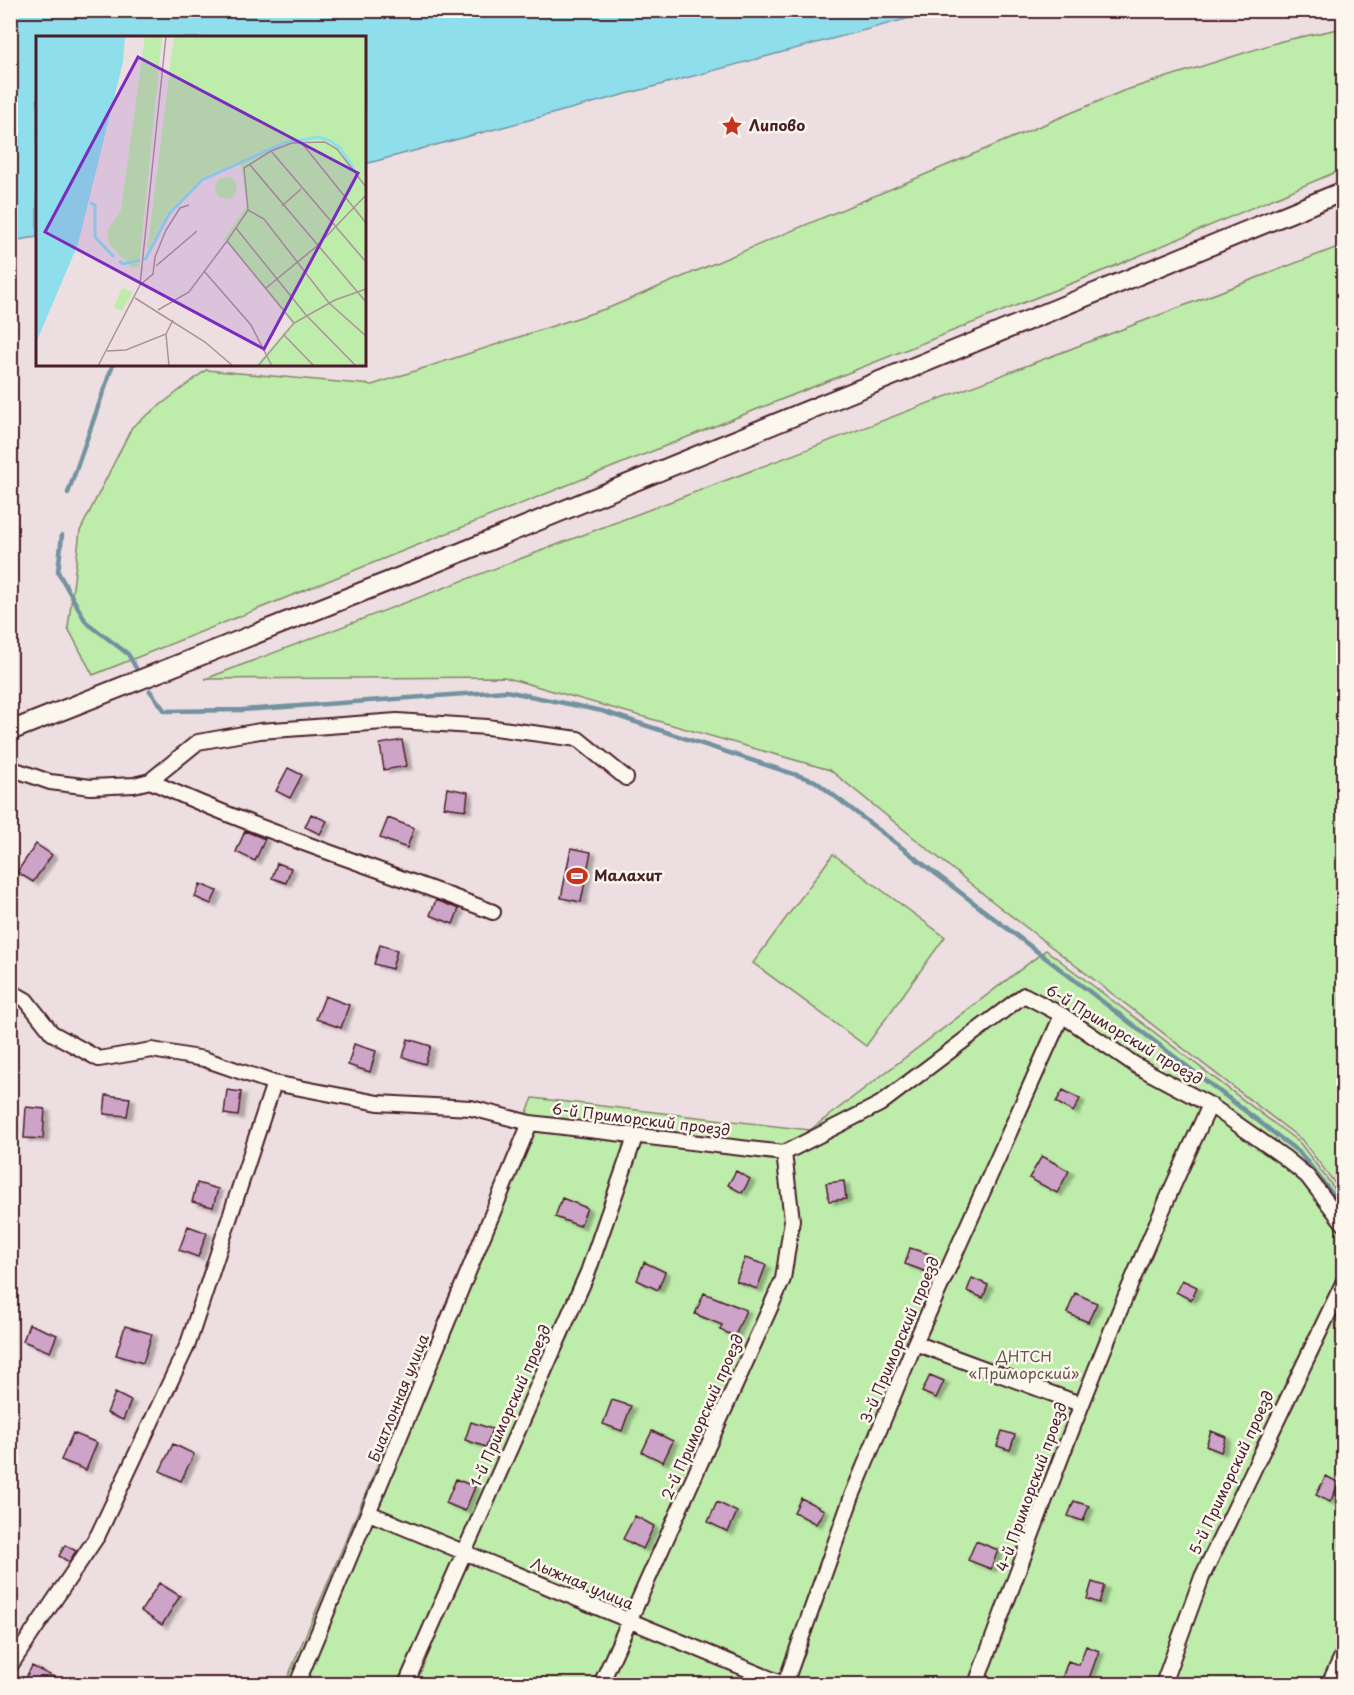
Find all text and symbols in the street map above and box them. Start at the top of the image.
inset map [36,36,366,366]
place label: Липово [749,113,805,136]
place icon: Липово [720,114,744,138]
place label: Малахит [594,863,663,886]
sports icon: Малахит [565,864,589,888]
street label: 6-й Приморский проезд [1042,978,1208,1090]
street label: 6-й Приморский проезд [551,1096,732,1141]
street label: 3-й Приморский проезд [853,1253,944,1426]
street label: 1-й Приморский проезд [463,1320,556,1490]
street label: Биатлонная улица [361,1329,434,1465]
street label: 2-й Приморский проезд [655,1330,749,1503]
park label: ДНТСН «Приморский» [969,1344,1080,1384]
street label: 5-й Приморский проезд [1182,1386,1279,1558]
street label: 4-й Приморский проезд [989,1398,1072,1575]
street label: Лыжная улица [528,1551,638,1615]

